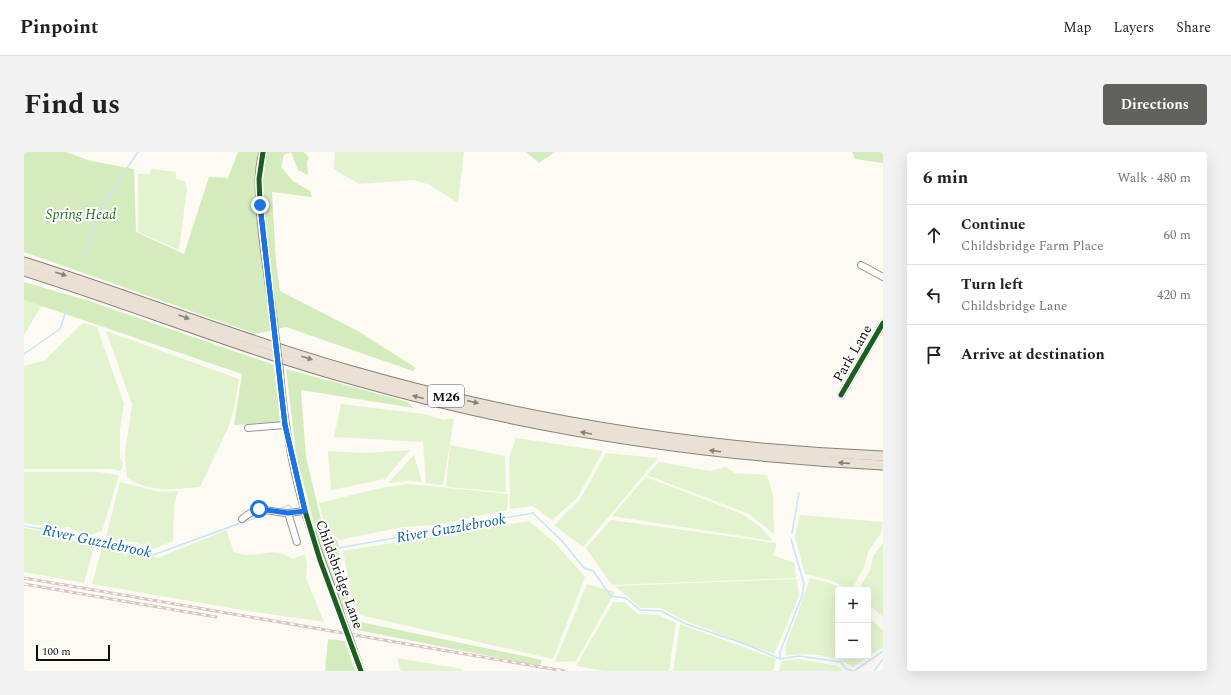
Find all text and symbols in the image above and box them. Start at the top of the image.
text: Pinpoint [20,13,98,42]
text: Map [1063,17,1092,38]
text: Layers [1114,17,1154,38]
text: Share [1176,17,1211,38]
text: Find us [24,83,120,126]
button: Directions [1103,84,1207,125]
text: 6 min [923,165,968,191]
text: Walk · 480 m [1117,168,1191,188]
route end [251,196,269,214]
park label: Spring Head [46,204,116,225]
text: Continue [961,213,1026,236]
icon: ahead [923,224,945,246]
text: 60 m [1164,225,1191,245]
text: Childsbridge Farm Place [961,236,1104,256]
one-way arrow [55,271,67,277]
text: Turn left [961,273,1023,296]
icon: left [923,284,945,306]
text: 420 m [1157,285,1191,305]
text: Childsbridge Lane [961,296,1067,316]
one-way arrow [178,314,190,320]
street label: Park Lane [828,321,877,386]
text: Arrive at destination [961,343,1105,366]
icon: arrive [923,344,945,366]
one-way arrow [302,355,314,361]
road number: M26 [428,385,464,407]
one-way arrow [411,394,424,400]
one-way arrow [468,399,480,405]
one-way arrow [580,430,592,436]
one-way arrow [709,448,721,455]
one-way arrow [838,459,850,466]
route start [250,500,268,518]
water label: River Guzzlebrook [394,508,508,549]
street label: Childsbridge Lane [310,517,369,632]
water label: River Guzzlebrook [40,519,154,564]
map controls [835,587,871,659]
button: + [835,587,871,623]
button: − [835,623,871,659]
scale bar [36,643,110,662]
text: 100 m [42,643,71,660]

